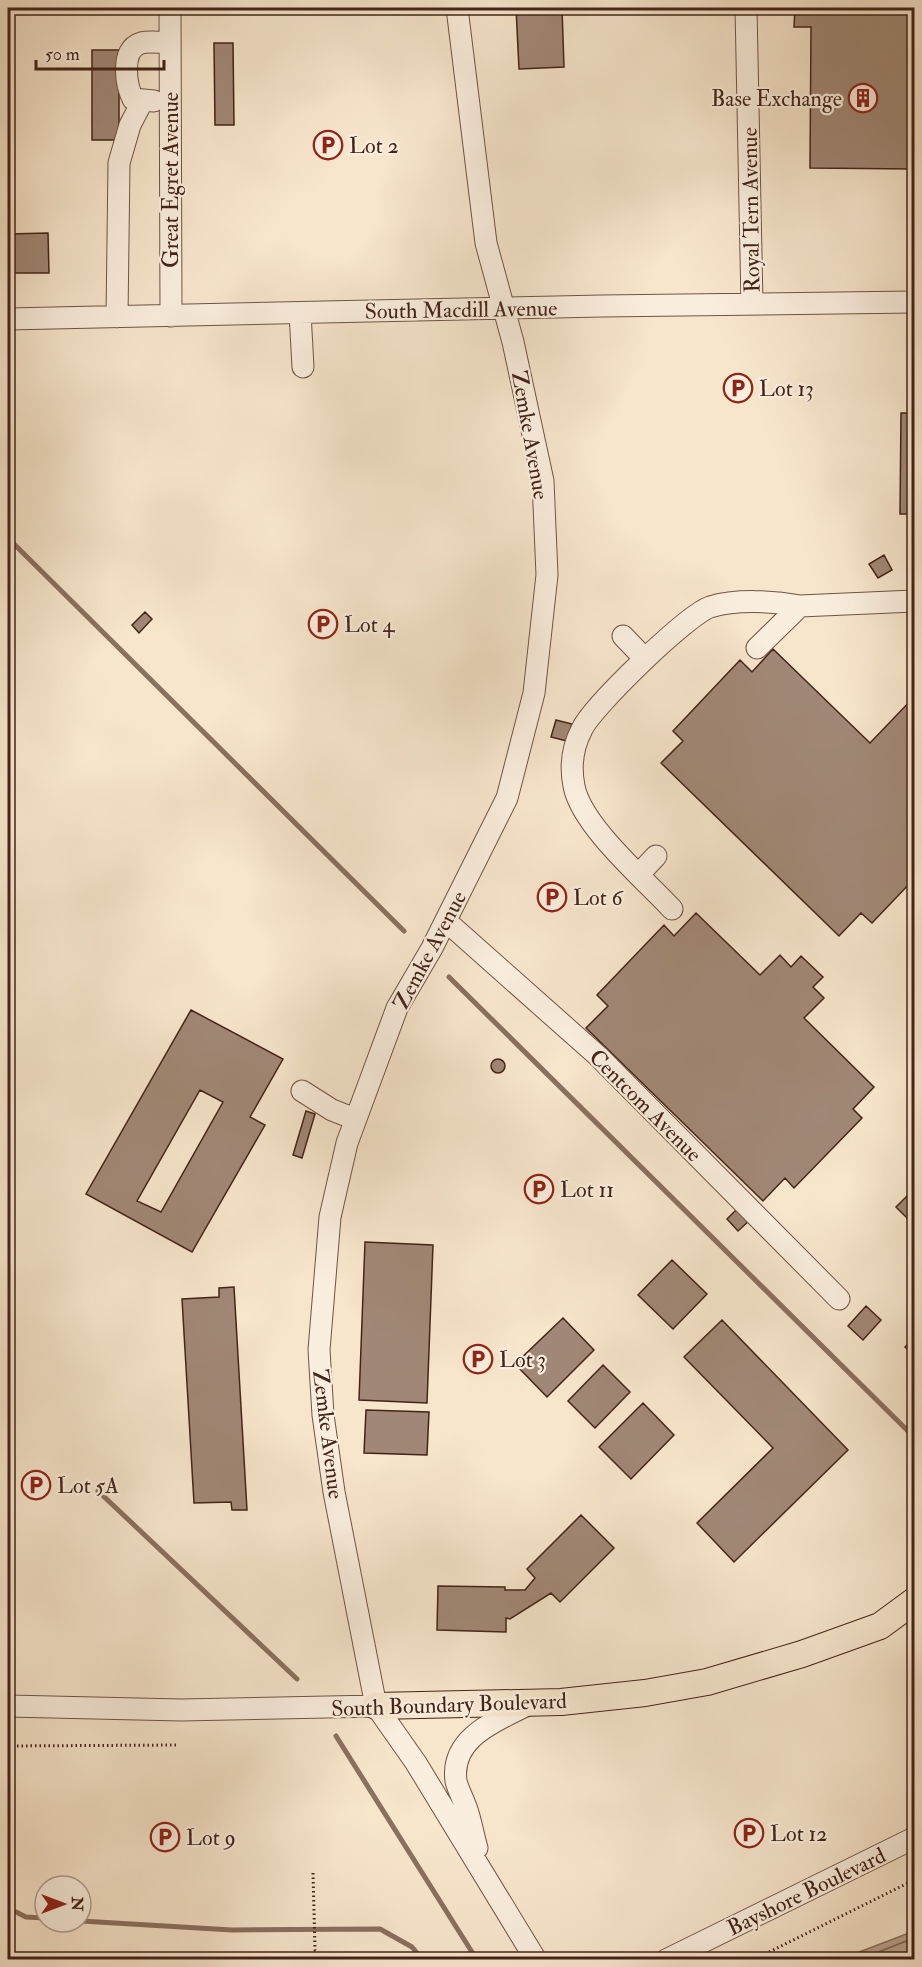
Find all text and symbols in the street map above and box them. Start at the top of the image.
scale bar [36,33,164,71]
text: 50 m [45,43,80,66]
building icon: Base Exchange [847,82,879,114]
place label: Base Exchange [711,85,842,113]
street label: Great Egret Avenue [157,92,185,268]
street label: Royal Tern Avenue [736,127,766,293]
parking icon: Lot 2 [312,129,344,161]
place label: Lot 2 [349,132,399,160]
street label: South Macdill Avenue [364,294,558,326]
street label: Zemke Avenue [505,368,555,502]
parking icon: Lot 13 [722,372,754,404]
place label: Lot 13 [759,375,814,403]
parking icon: Lot 4 [307,608,339,640]
place label: Lot 4 [344,611,395,639]
parking icon: Lot 6 [536,881,568,913]
place label: Lot 6 [573,884,624,912]
street label: Zemke Avenue [387,886,473,1015]
street label: Centcom Avenue [583,1043,708,1168]
parking icon: Lot 11 [523,1173,555,1205]
place label: Lot 11 [560,1176,614,1204]
parking icon: Lot 3 [462,1343,494,1375]
place label: Lot 3 [499,1346,546,1374]
street label: Zemke Avenue [306,1368,350,1501]
parking icon: Lot 5A [20,1469,52,1501]
place label: Lot 5A [57,1472,119,1500]
street label: South Boundary Boulevard [331,1687,568,1723]
parking icon: Lot 12 [733,1817,765,1849]
place label: Lot 12 [770,1820,827,1848]
parking icon: Lot 9 [149,1821,181,1853]
place label: Lot 9 [186,1824,236,1852]
street label: Bayshore Boulevard [723,1841,890,1942]
north arrow [33,1874,93,1934]
text: N [67,1896,87,1912]

